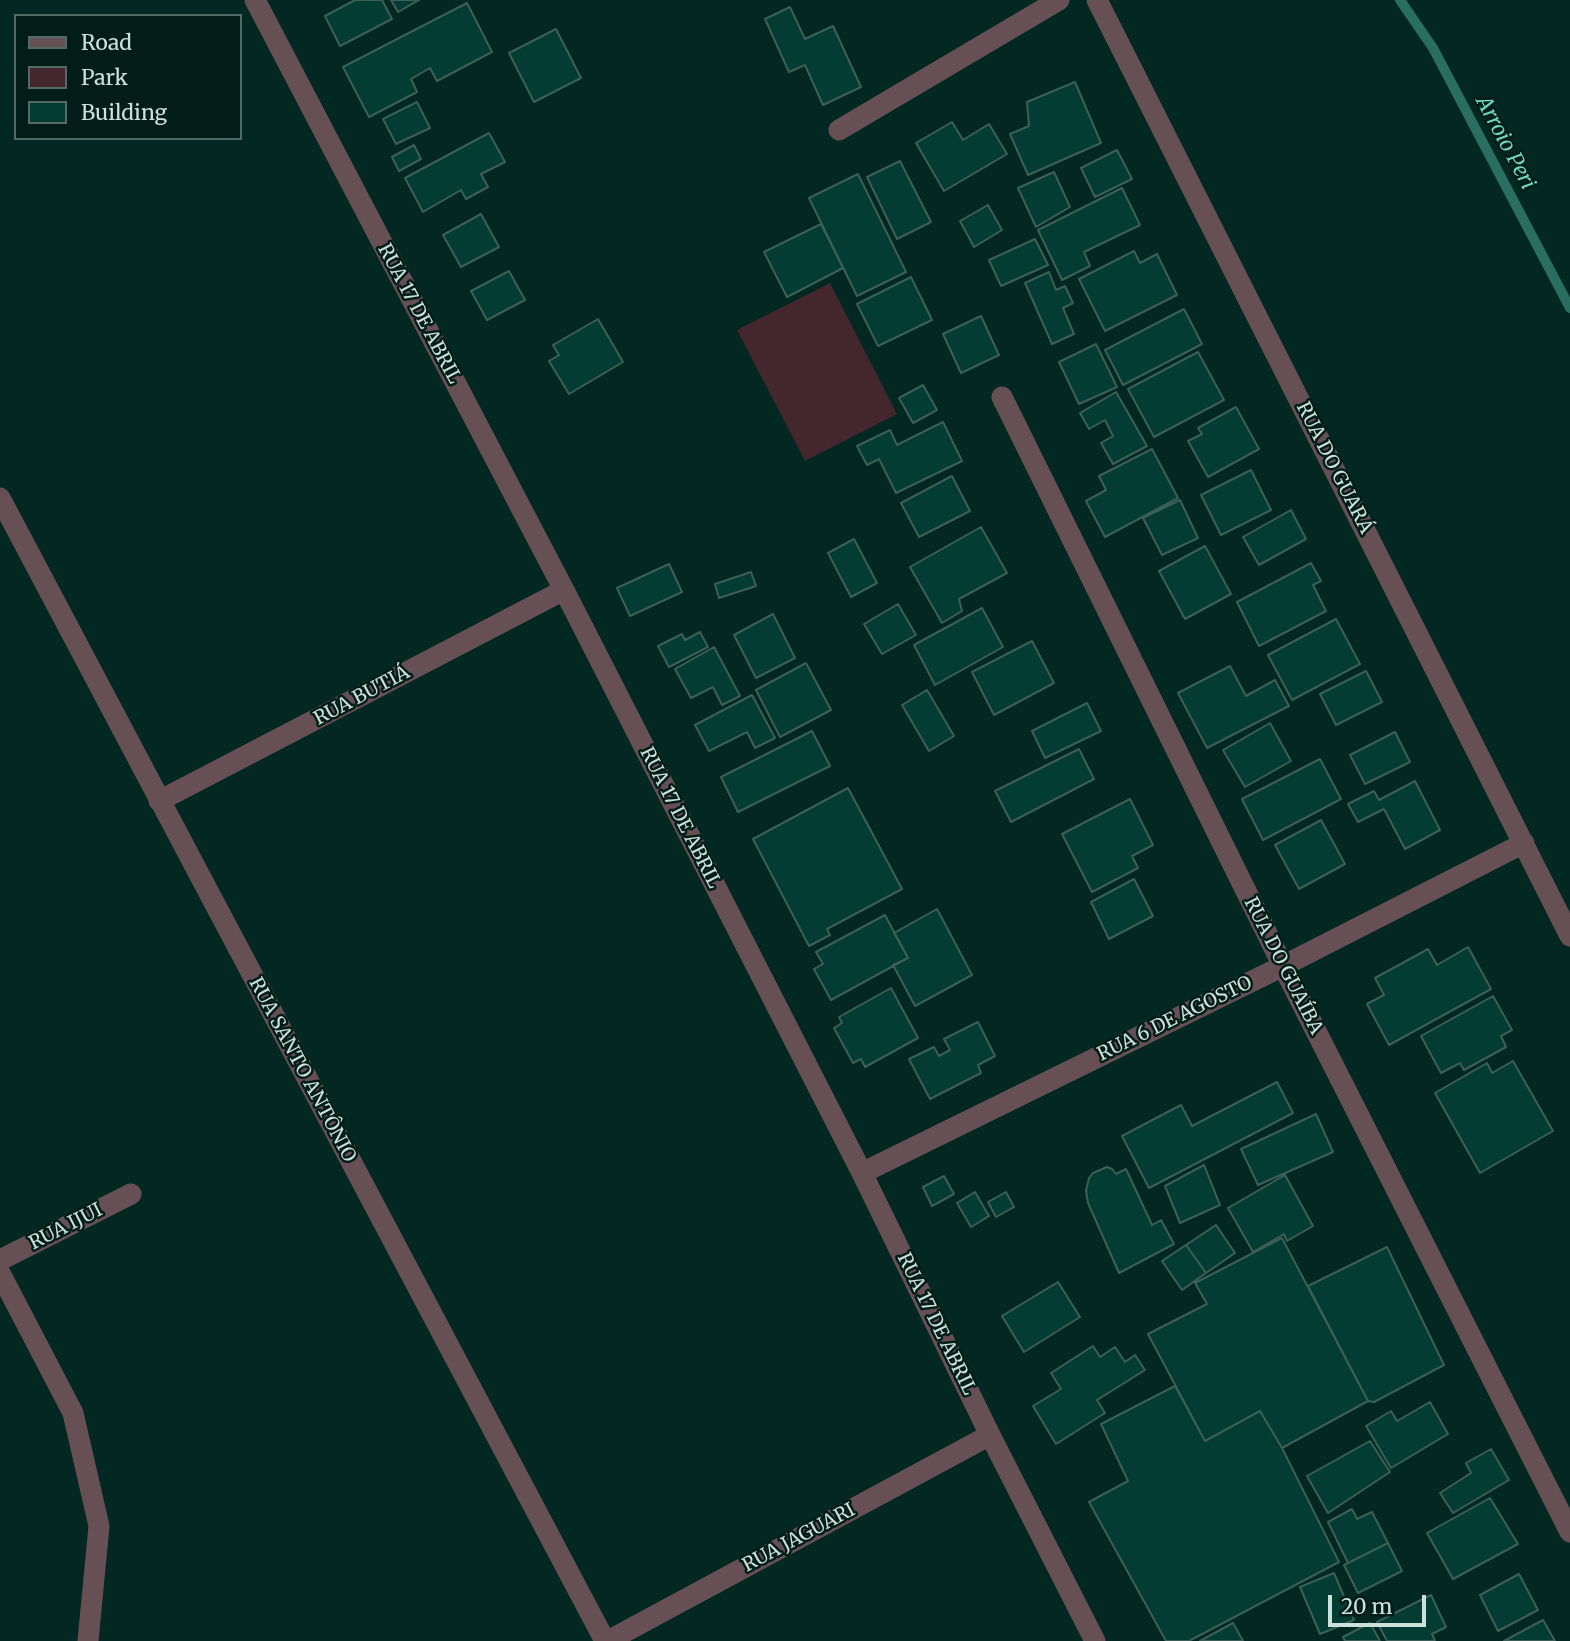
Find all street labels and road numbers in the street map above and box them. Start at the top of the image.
street label: RUA 17 DE ABRIL [373,240,465,388]
street label: RUA DO GUARÁ [1291,398,1377,538]
street label: RUA BUTIÁ [310,661,414,731]
street label: RUA 17 DE ABRIL [635,744,725,892]
street label: RUA DO GUAÍBA [1239,894,1327,1038]
street label: RUA 6 DE AGOSTO [1094,972,1256,1066]
street label: RUA SANTO ANTÔNIO [244,974,360,1166]
street label: RUA IJUI [26,1199,106,1255]
street label: RUA 17 DE ABRIL [892,1249,980,1399]
street label: RUA JAGUARI [739,1499,859,1577]

